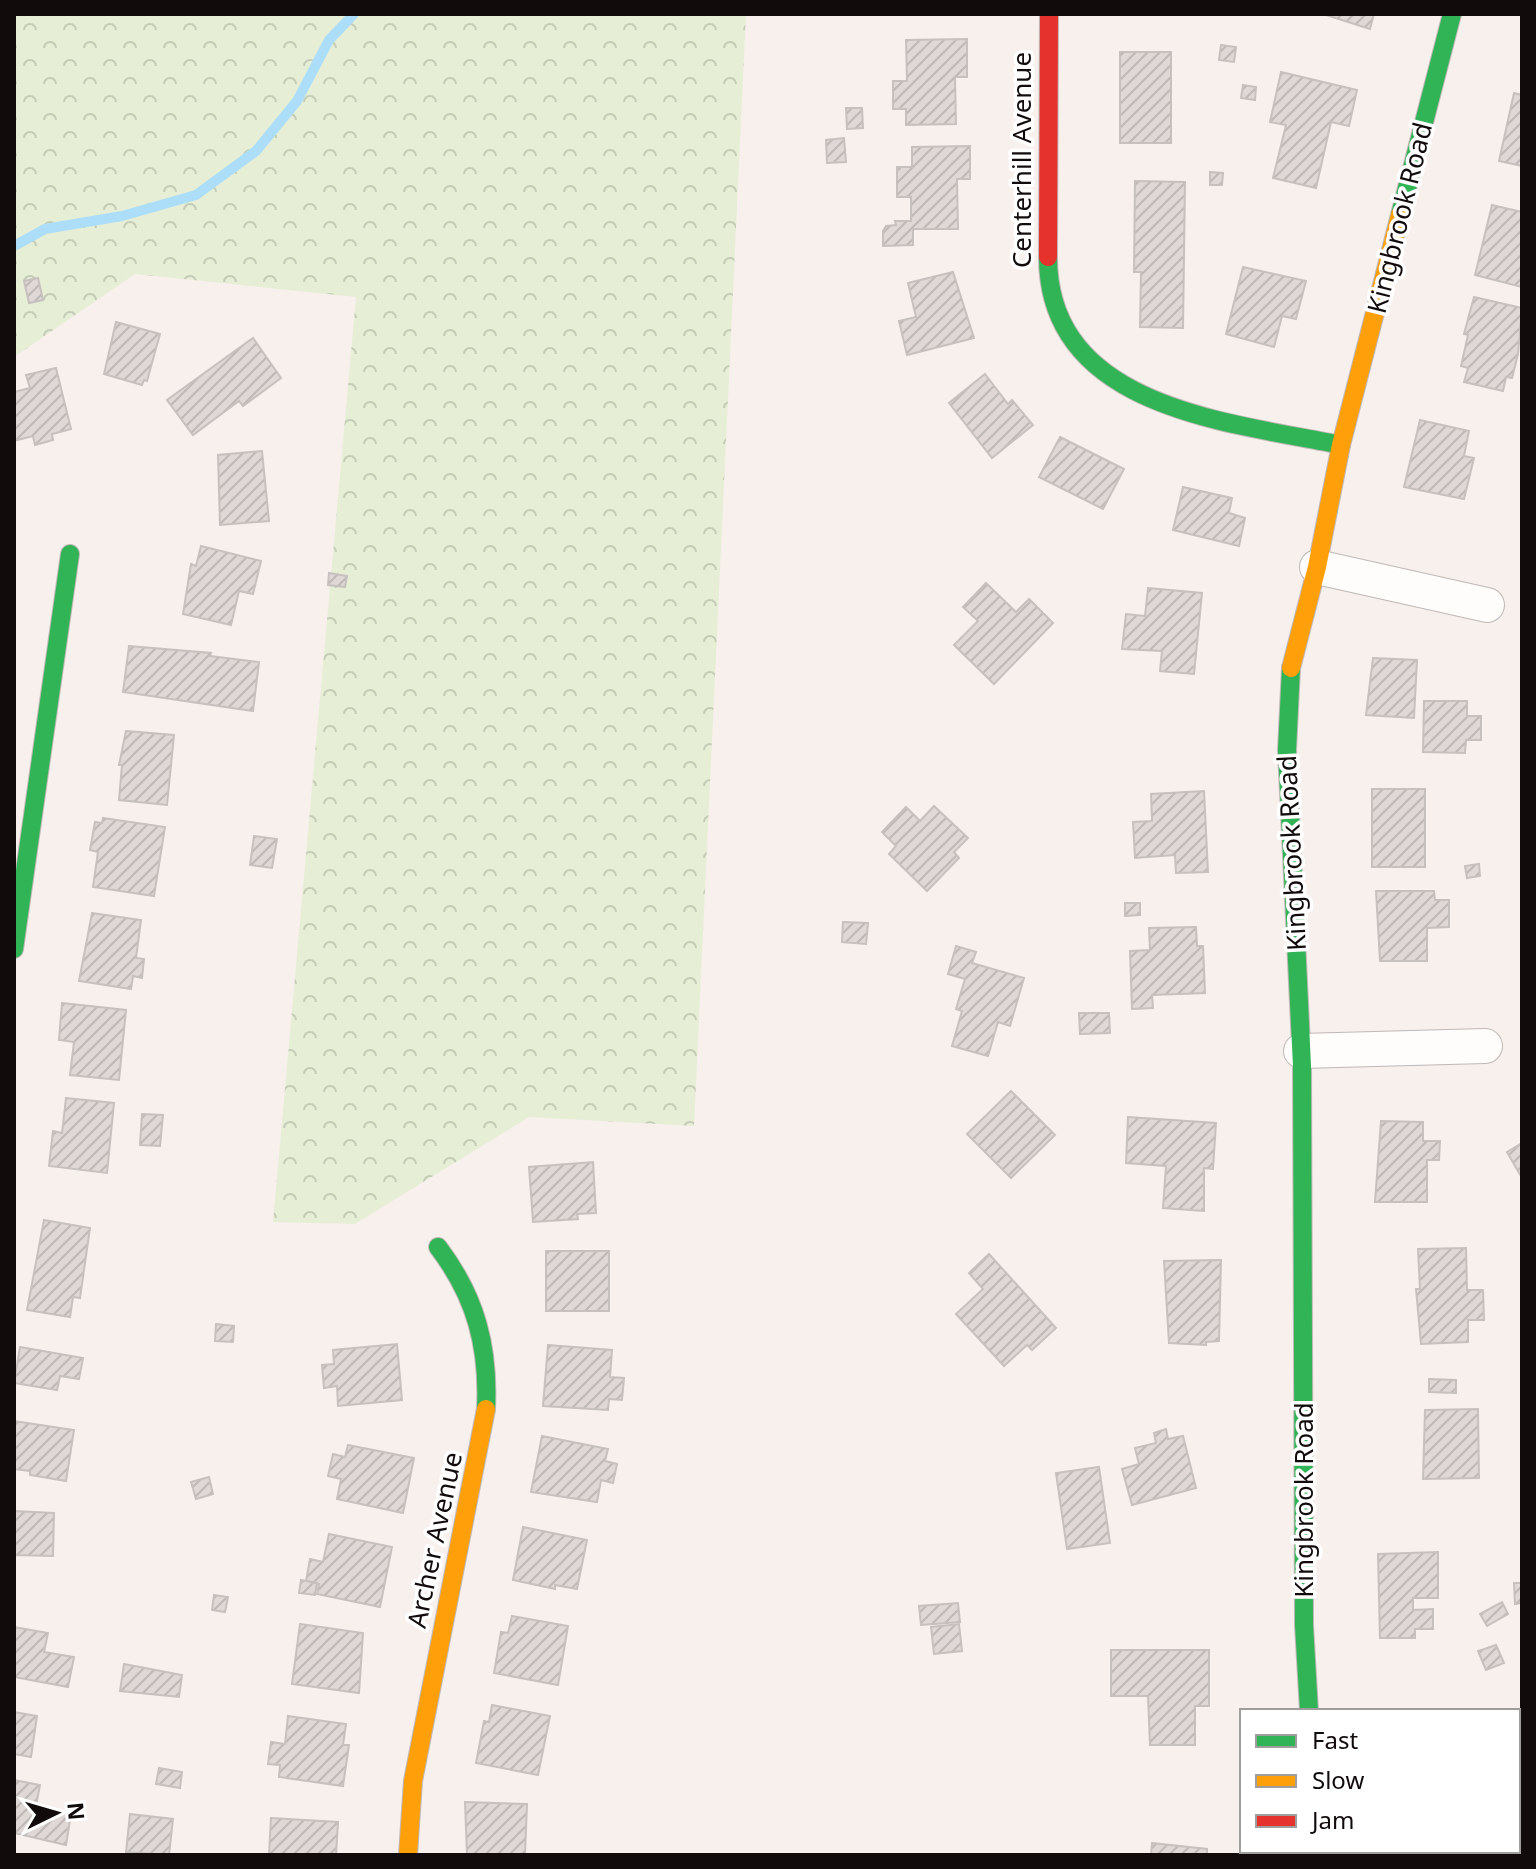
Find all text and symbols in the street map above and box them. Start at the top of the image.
street label: Centerhill Avenue [1003,52,1039,268]
street label: Kingbrook Road [1358,118,1440,317]
street label: Kingbrook Road [1268,754,1314,952]
street label: Kingbrook Road [1285,1402,1321,1598]
street label: Archer Avenue [398,1449,470,1631]
legend [1240,1709,1520,1853]
text: Fast [1312,1723,1358,1756]
text: Slow [1312,1763,1364,1796]
north arrow [16,1773,96,1853]
text: N [61,1801,93,1821]
text: Jam [1310,1803,1354,1836]

